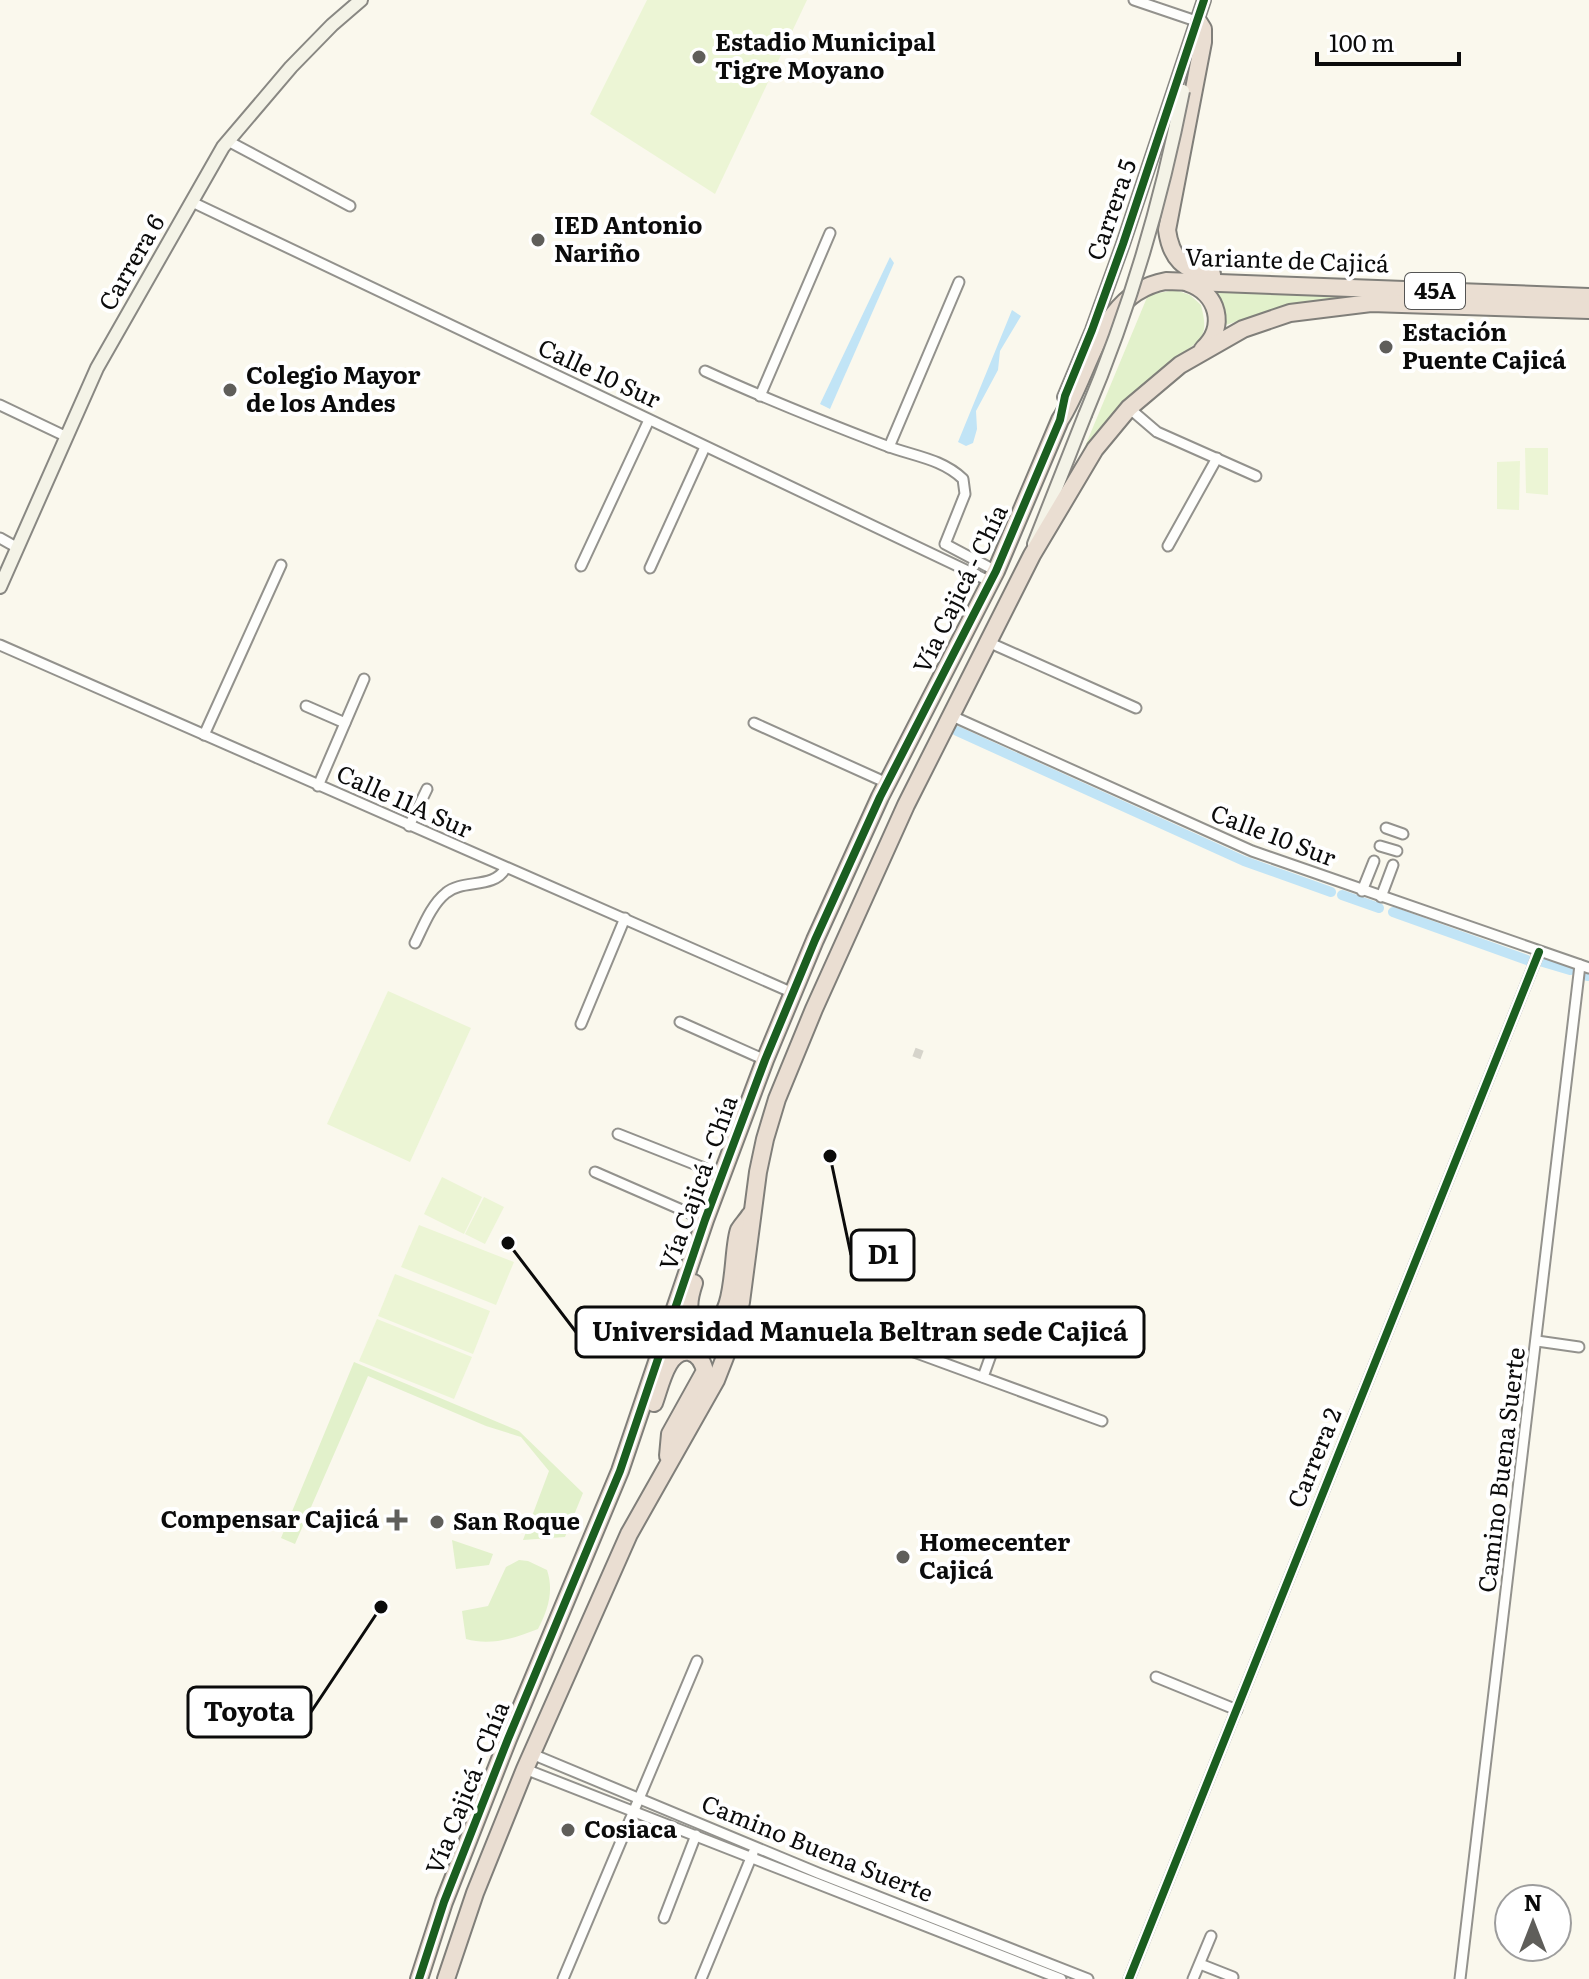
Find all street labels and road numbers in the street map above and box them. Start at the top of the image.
street label: Carrera 5 [1076,154,1143,265]
street label: Carrera 6 [88,207,172,316]
street label: Variante de Cajicá [1185,237,1390,280]
road number: 45A [1405,273,1465,309]
street label: Calle 10 Sur [533,328,668,416]
street label: Vía Cajicá - Chía [903,497,1015,678]
street label: Calle 11A Sur [332,754,479,845]
street label: Calle 10 Sur [1206,794,1342,874]
street label: Vía Cajicá - Chía [649,1090,745,1275]
street label: Camino Buena Suerte [1467,1345,1532,1594]
street label: Carrera 2 [1277,1402,1349,1512]
street label: Vía Cajicá - Chía [415,1695,516,1879]
street label: Camino Buena Suerte [697,1784,939,1909]

